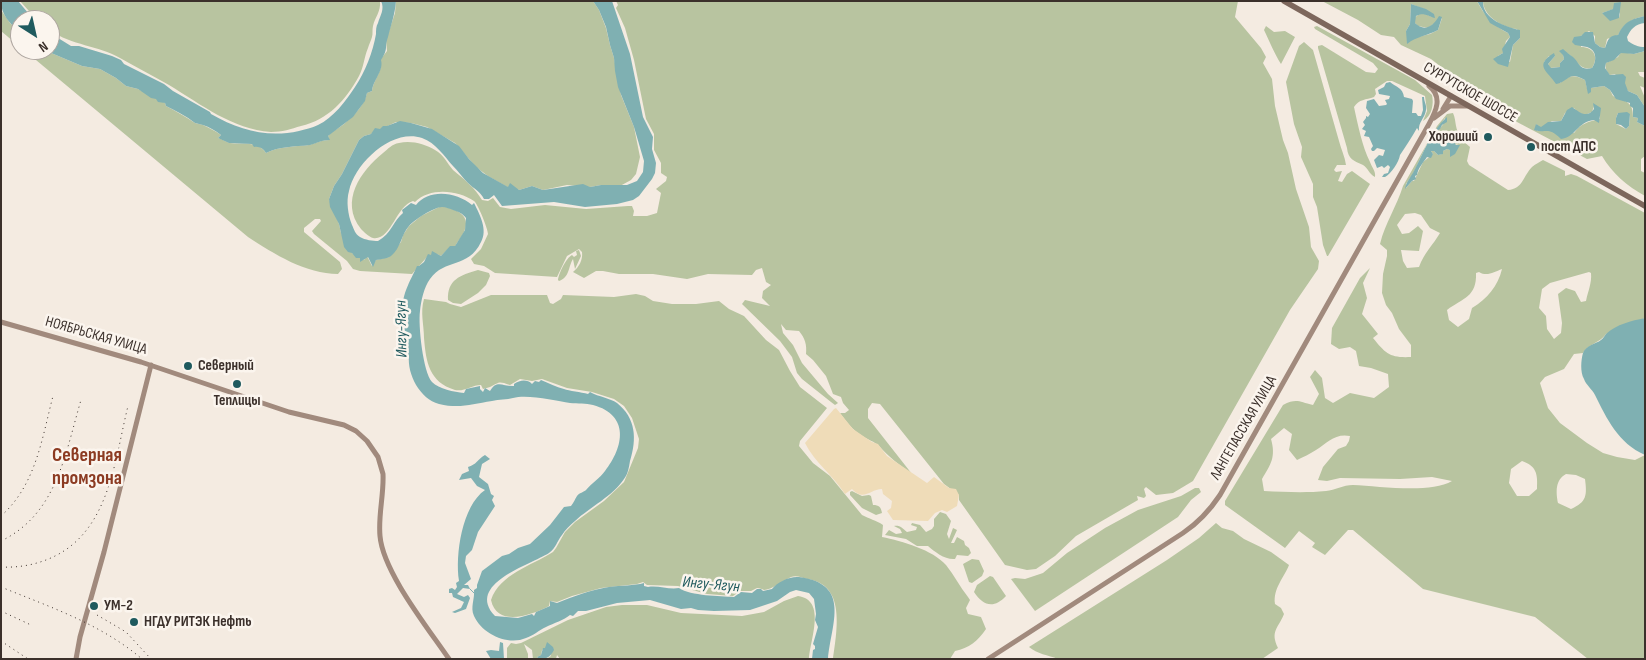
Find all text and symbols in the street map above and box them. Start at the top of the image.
north arrow [10,10,60,60]
text: N [35,38,51,56]
street label: СУРГУТСКОЕ ШОССЕ [1420,59,1520,127]
place label: Хороший [1429,128,1478,146]
marker: Хороший [1482,131,1494,143]
place label: пост ДПС [1541,138,1596,156]
marker: пост ДПС [1525,141,1537,153]
water label: Ингу-Ягун [392,300,412,358]
street label: НОЯБРЬСКАЯ УЛИЦА [43,313,149,359]
place label: Северный [198,357,254,375]
marker: Северный [182,360,194,372]
street label: ЛАНГЕПАССКАЯ УЛИЦА [1207,373,1281,483]
marker: Теплицы [231,378,243,390]
place label: Теплицы [213,392,261,410]
district label: Северная промзона [52,444,122,491]
water label: Ингу-Ягун [682,573,740,597]
place label: УМ-2 [104,597,133,615]
marker: УМ-2 [88,600,100,612]
place label: НГДУ РИТЭК Нефть [144,613,251,631]
marker: НГДУ РИТЭК Нефть [128,616,140,628]

